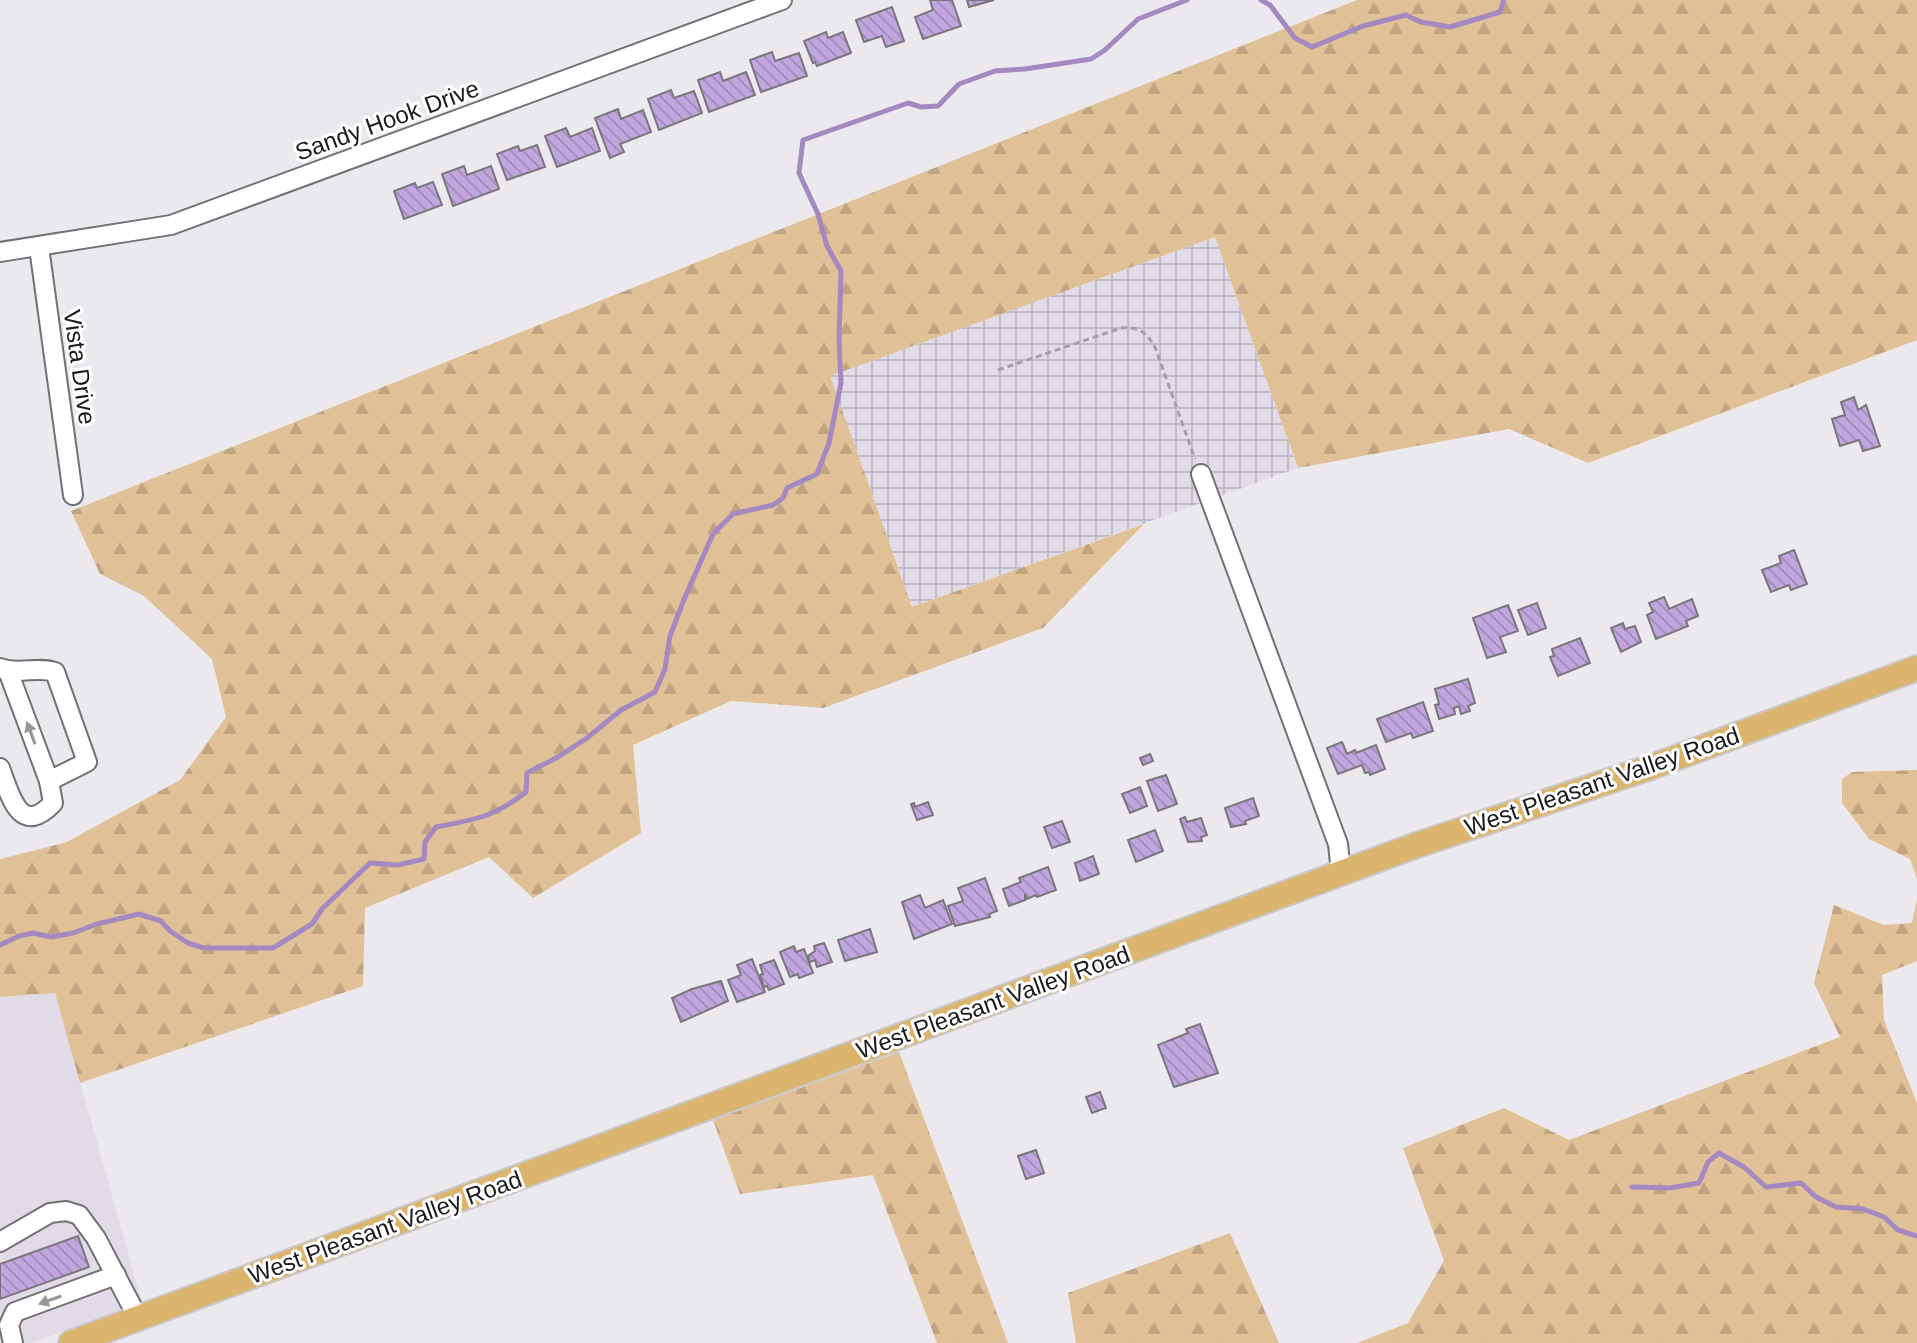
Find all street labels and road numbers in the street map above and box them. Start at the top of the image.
street label: Sandy Hook Drive [292,74,482,166]
street label: Vista Drive [59,308,101,426]
street label: West Pleasant Valley Road [1461,721,1743,841]
street label: West Pleasant Valley Road [853,940,1133,1064]
street label: West Pleasant Valley Road [245,1165,525,1289]

